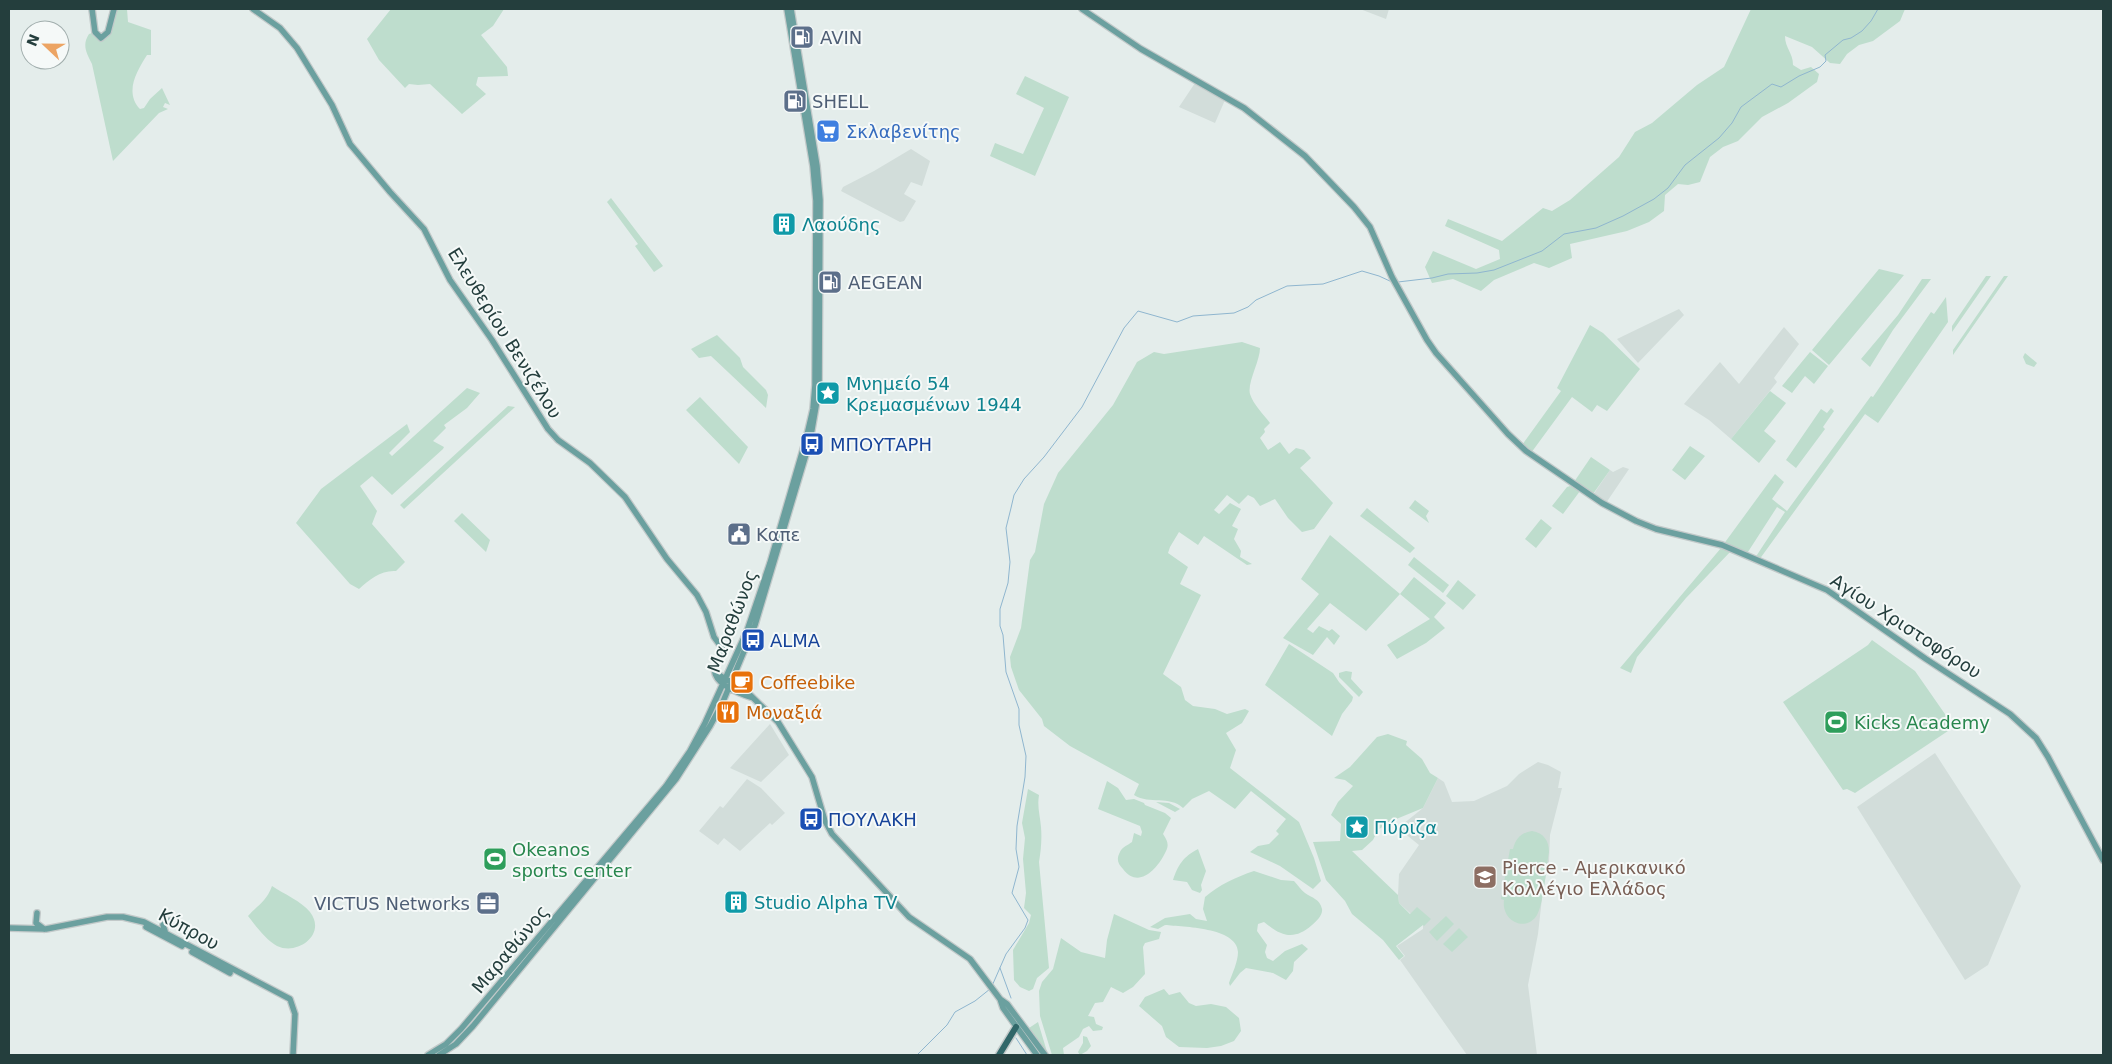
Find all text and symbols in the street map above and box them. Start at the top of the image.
north arrow [20,20,70,70]
fuel station icon: AVIN [789,24,815,50]
place label: AVIN [820,27,862,48]
text: N [23,32,43,49]
fuel station icon: SHELL [782,88,808,114]
place label: SHELL [812,91,868,112]
supermarket icon: Σκλαβενίτης [815,118,841,144]
place label: Σκλαβενίτης [846,121,961,142]
building icon: Λαούδης [771,211,797,237]
place label: Λαούδης [802,214,881,235]
street label: Ελευθερίου Βενιζέλου [444,244,566,422]
fuel station icon: AEGEAN [817,269,843,295]
place label: AEGEAN [848,272,923,293]
place label: Μνημείο 54 Κρεμασμένων 1944 [846,373,1022,415]
place icon: Μνημείο 54 Κρεμασμένων 1944 [815,380,841,406]
bus stop icon: ΜΠΟΥΤΑΡΗ [799,431,825,457]
place label: ΜΠΟΥΤΑΡΗ [830,434,932,455]
public building icon: Καπε [726,521,752,547]
place label: Καπε [756,524,800,545]
street label: Μαραθώνος [703,567,761,675]
street label: Αγίου Χριστοφόρου [1827,570,1985,682]
bus stop icon: ALMA [740,627,766,653]
place label: ALMA [770,630,821,651]
cafe icon: Coffeebike [729,669,755,695]
place label: Coffeebike [760,672,855,693]
restaurant icon: Μοναξιά [715,699,741,725]
place label: Μοναξιά [746,702,822,723]
sports icon: Kicks Academy [1823,709,1849,735]
place label: Kicks Academy [1854,712,1990,733]
bus stop icon: ΠΟΥΛΑΚΗ [798,806,824,832]
place label: ΠΟΥΛΑΚΗ [828,809,917,830]
place icon: Πύριζα [1344,814,1370,840]
place label: Πύριζα [1374,817,1437,838]
place label: Okeanos sports center [512,839,632,881]
sports icon: Okeanos sports center [482,846,508,872]
place label: Pierce - Αμερικανικό Κολλέγιο Ελλάδος [1502,857,1686,899]
school or university icon: Pierce - Αμερικανικό Κολλέγιο Ελλάδος [1472,864,1498,890]
building icon: Studio Alpha TV [723,889,749,915]
office icon: VICTUS Networks [475,890,501,916]
place label: Studio Alpha TV [754,892,898,913]
place label: VICTUS Networks [314,893,470,914]
street label: Μαραθώνος [467,901,553,997]
street label: Κύπρου [155,904,223,954]

